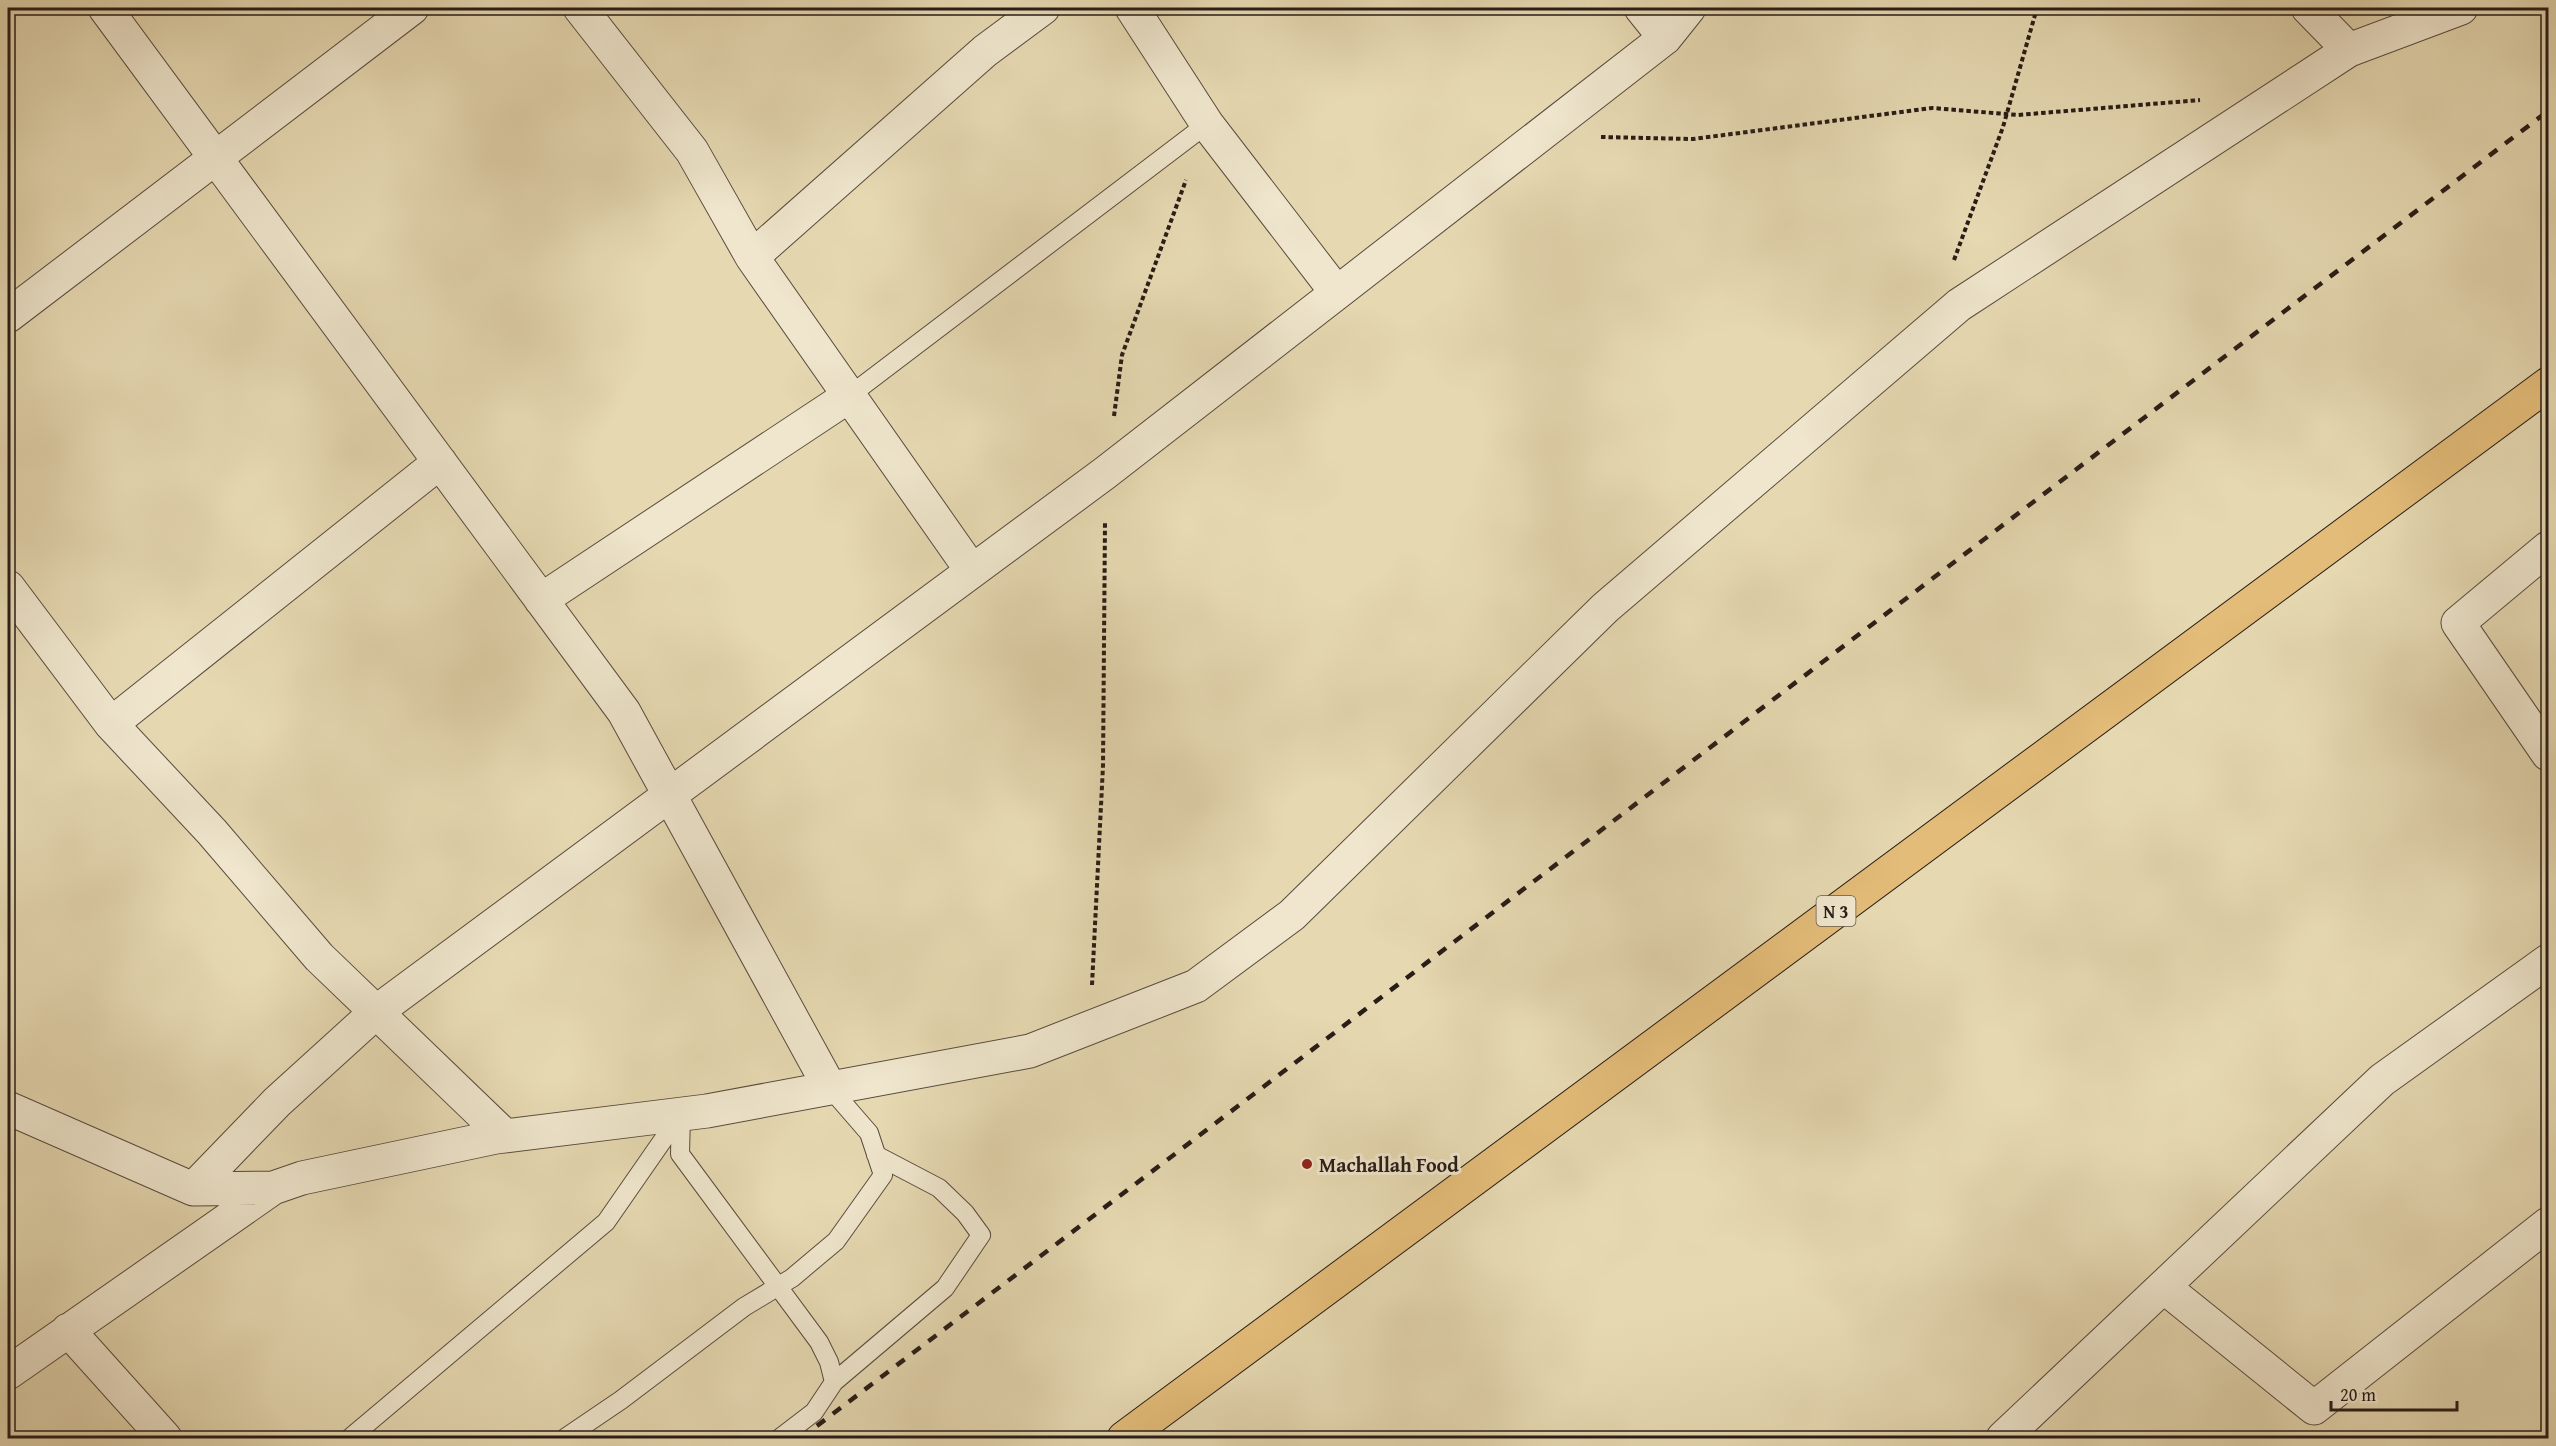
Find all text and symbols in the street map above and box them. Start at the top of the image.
road number: N 3 [1816,896,1856,926]
place label: Machallah Food [1319,1150,1459,1179]
marker: Machallah Food [1300,1157,1314,1171]
scale bar [2331,1374,2457,1412]
text: 20 m [2340,1381,2376,1408]

